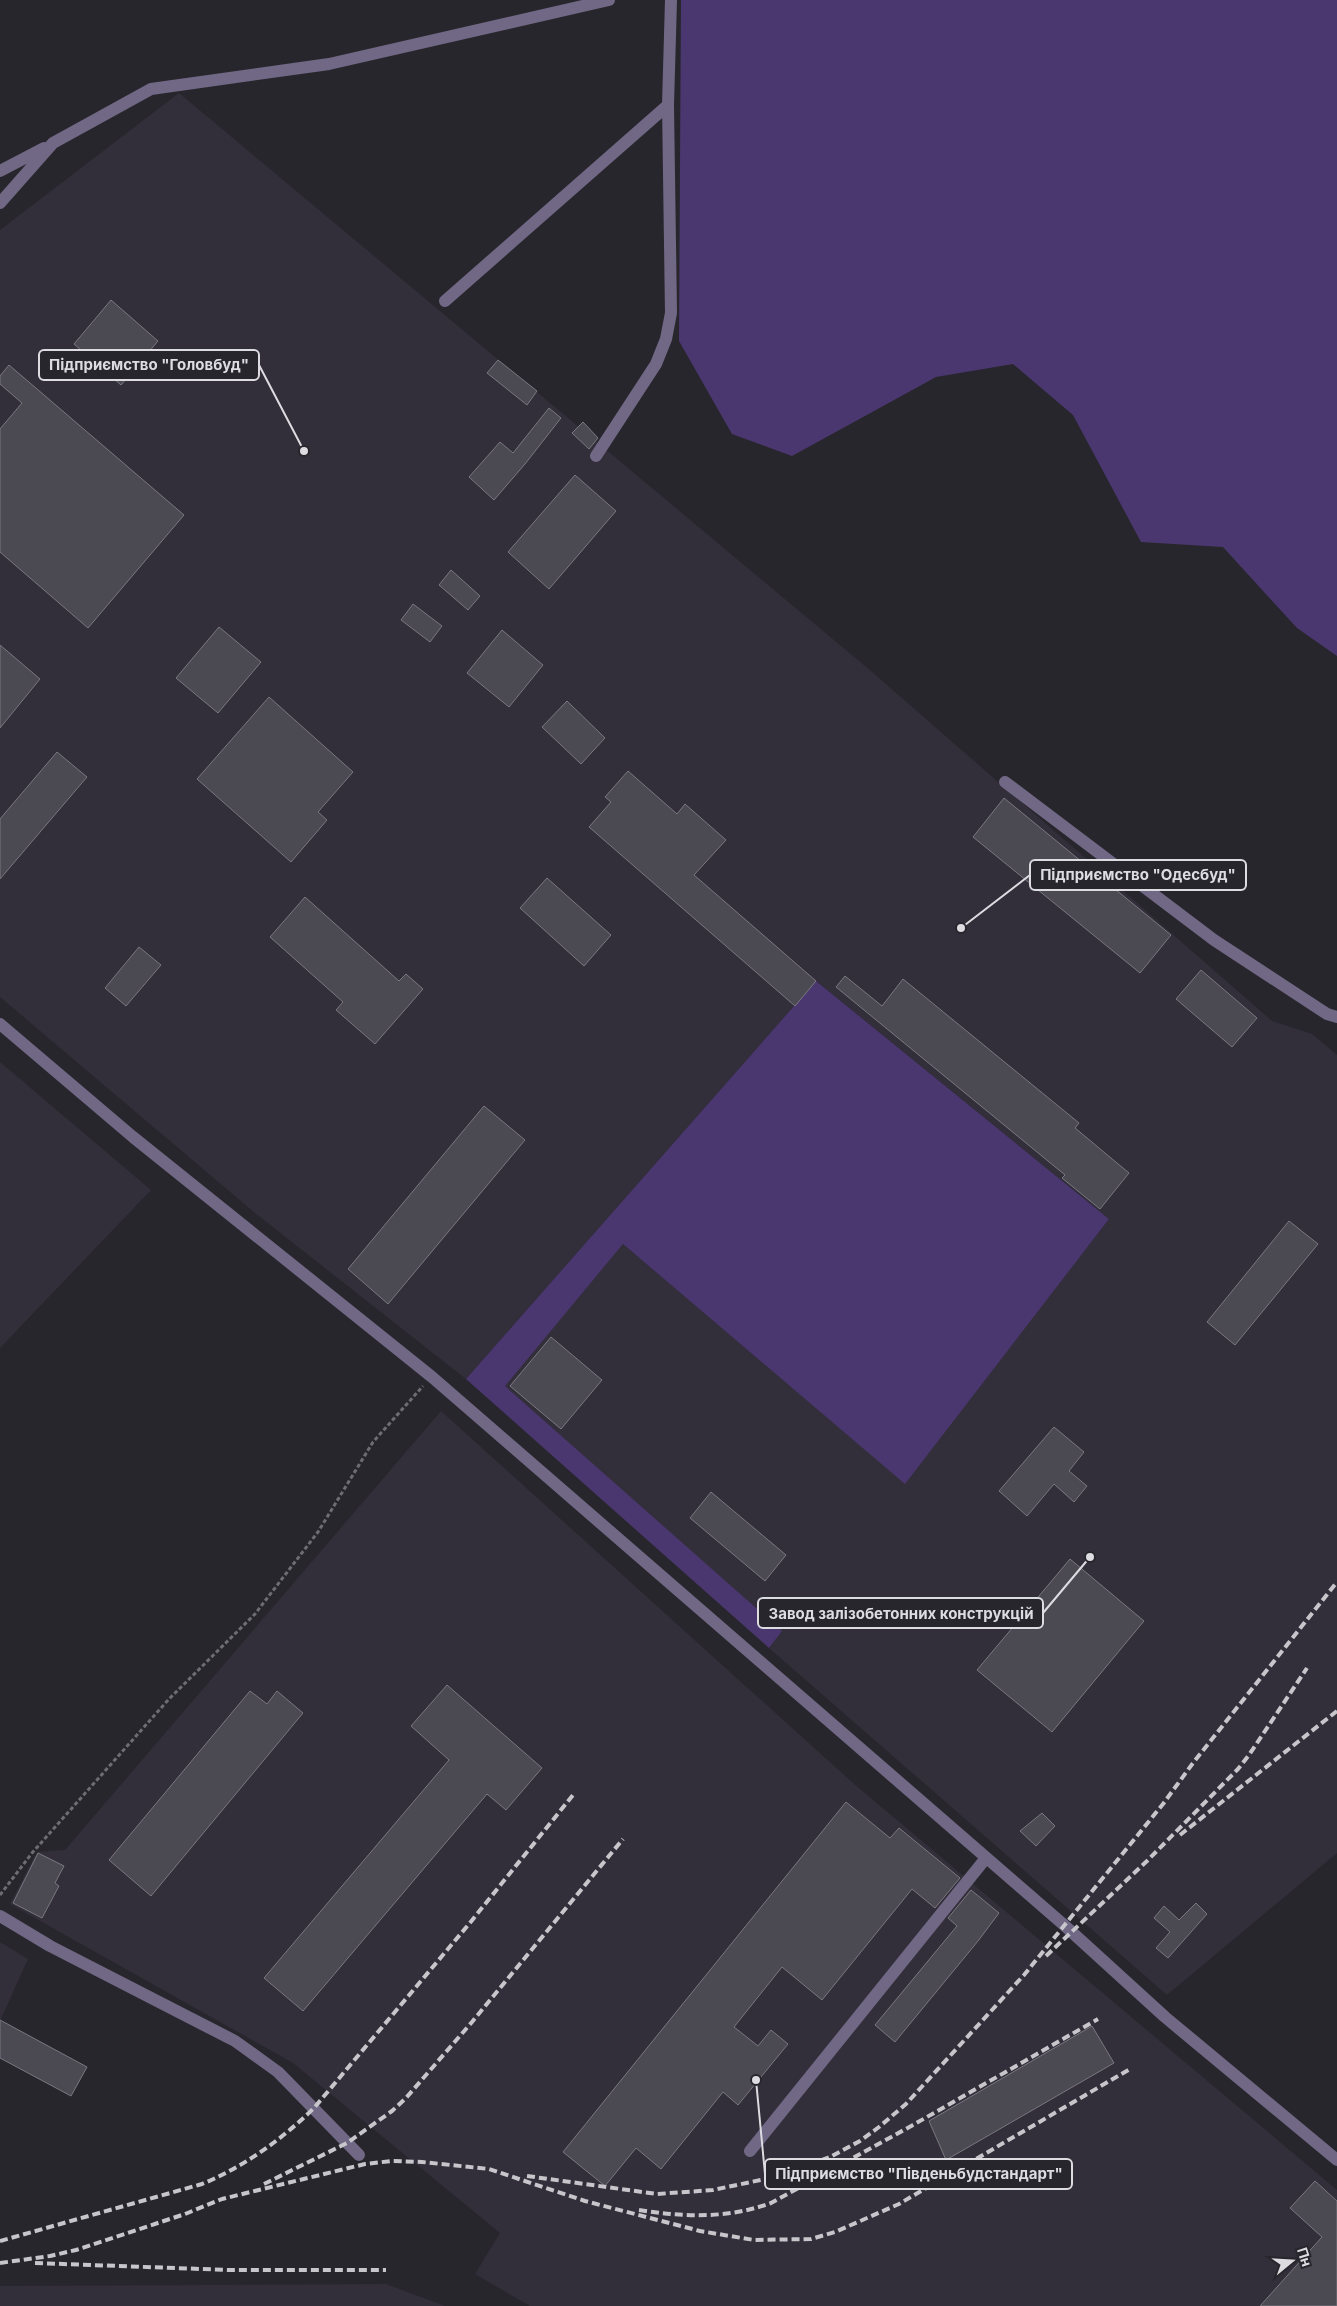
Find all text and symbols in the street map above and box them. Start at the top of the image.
callout: Підприємство "Головбуд" [39,350,259,380]
text: Підприємство "Головбуд" [49,355,249,374]
callout: Підприємство "Одесбуд" [1030,860,1246,890]
text: Підприємство "Одесбуд" [1040,865,1236,884]
callout: Завод залізобетонних конструкцій [758,1598,1043,1628]
text: Завод залізобетонних конструкцій [769,1604,1034,1623]
callout: Підприємство "Південьбудстандарт" [765,2159,1072,2189]
text: Підприємство "Південьбудстандарт" [775,2164,1063,2183]
north arrow [1267,2236,1317,2286]
text: Пн [1294,2245,1316,2269]

